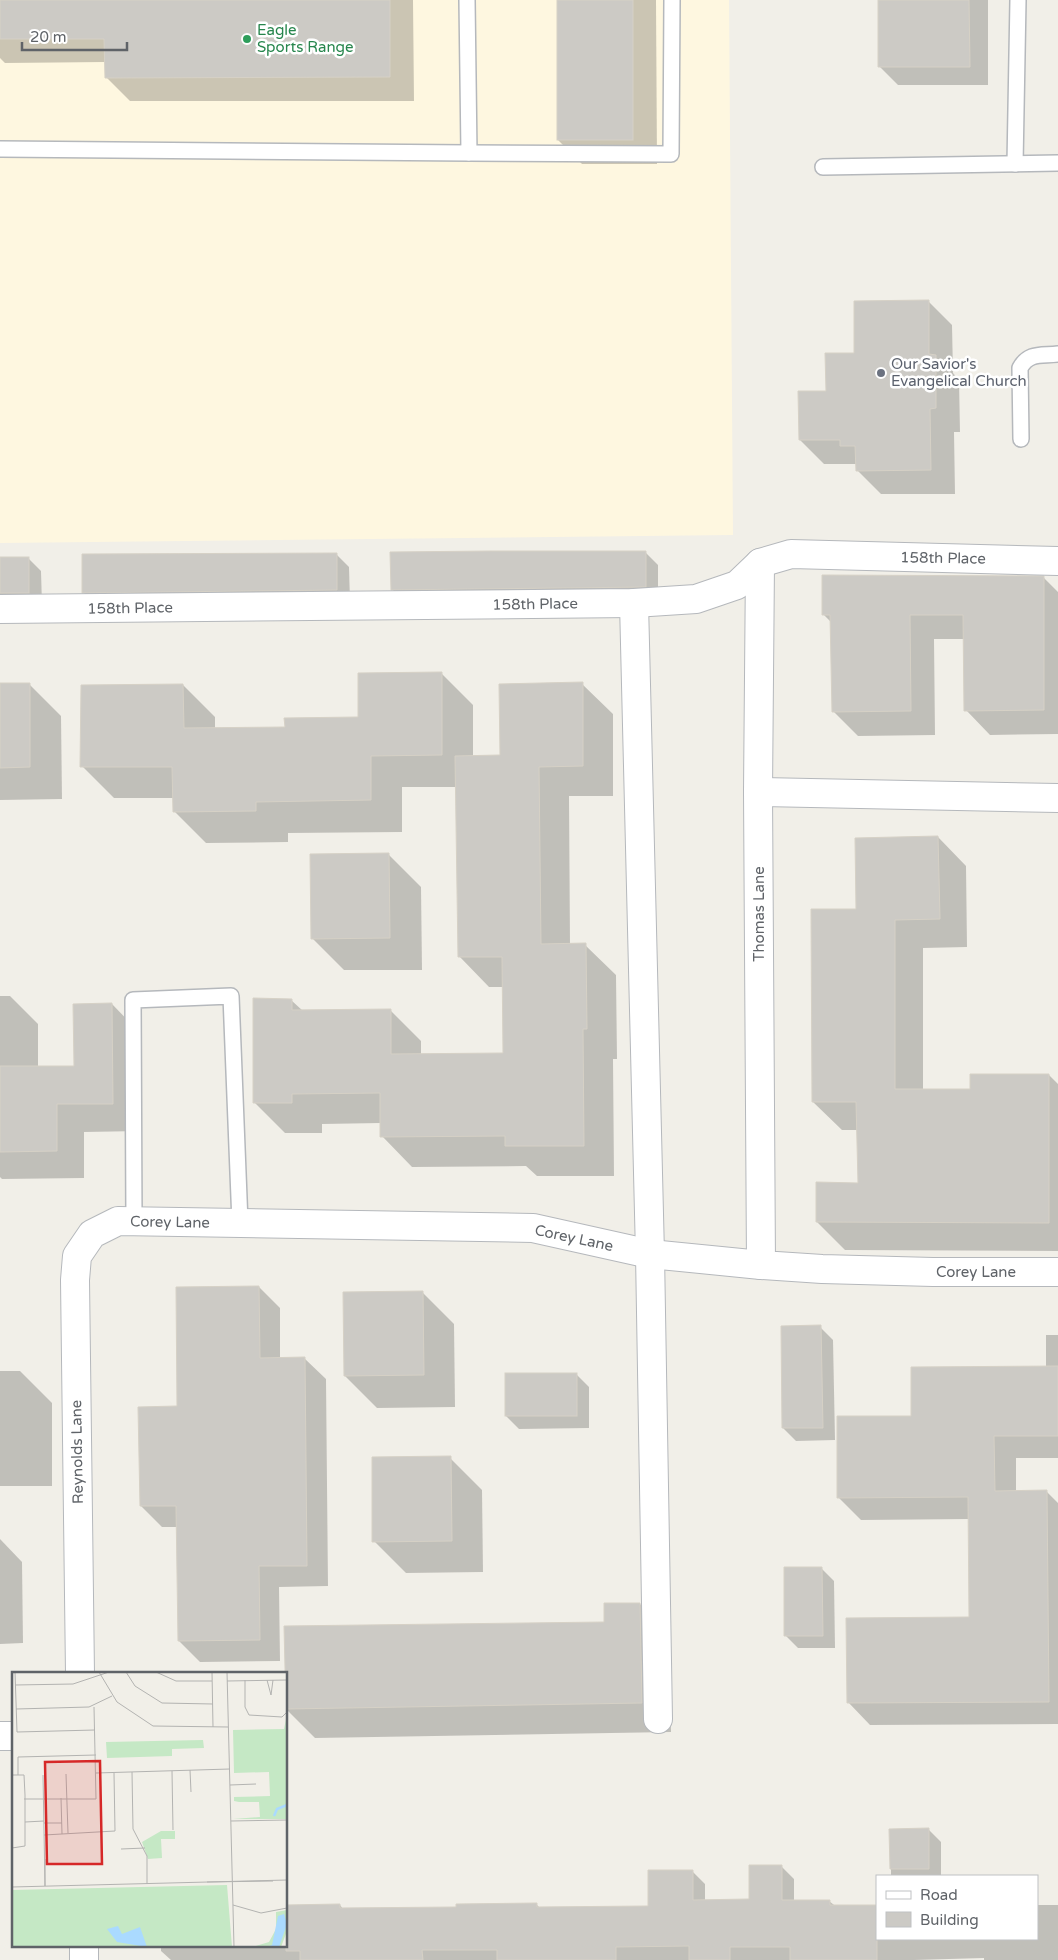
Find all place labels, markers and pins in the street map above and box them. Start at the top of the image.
place label: Eagle Sports Range [257,21,353,56]
marker: Eagle Sports Range [241,33,253,45]
place label: Our Savior's Evangelical Church [891,355,1027,390]
marker: Our Savior's Evangelical Church [875,367,887,379]

